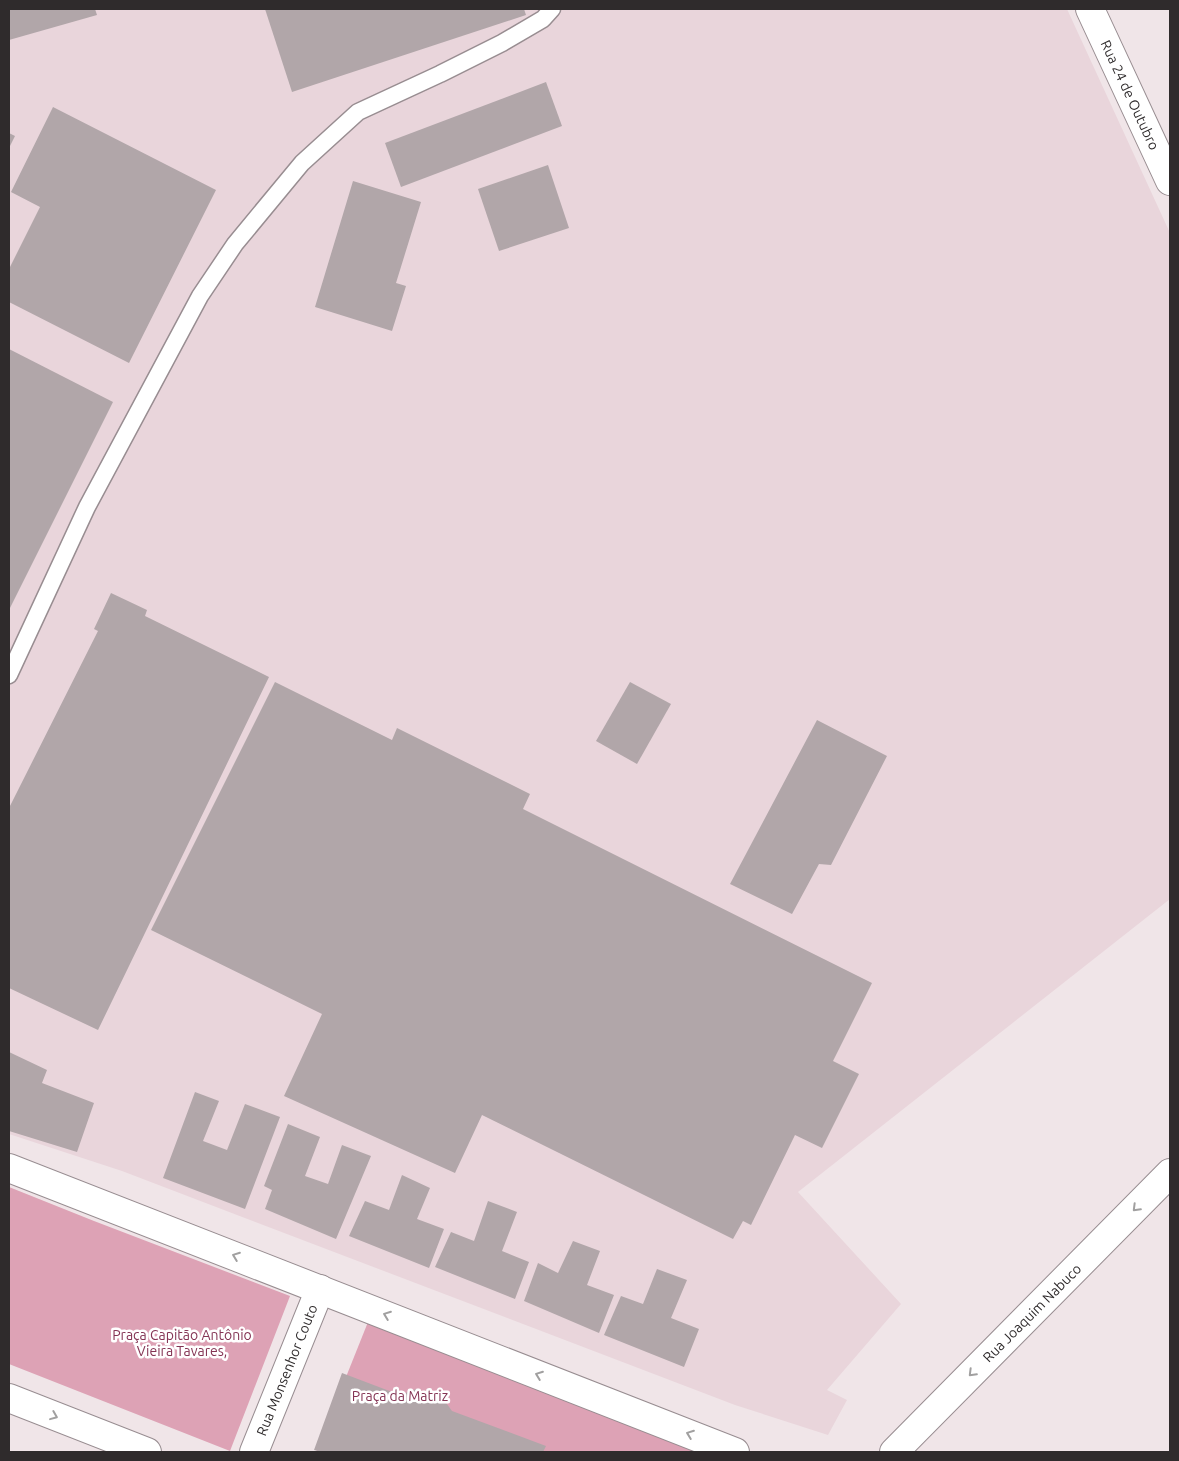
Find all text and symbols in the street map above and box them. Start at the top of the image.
street label: Rua 24 de Outubro [1098,38,1162,152]
one-way arrow [1133,1202,1142,1211]
one-way arrow [232,1252,241,1262]
street label: Rua Joaquim Nabuco [980,1261,1084,1365]
street label: Rua Monsenhor Couto [253,1302,321,1438]
one-way arrow [384,1311,392,1321]
park label: Praça Capitão Antônio Vieira Tavares, [112,1327,252,1359]
one-way arrow [969,1367,978,1376]
one-way arrow [535,1371,543,1381]
park label: Praça da Matriz [352,1388,448,1404]
one-way arrow [49,1409,58,1420]
one-way arrow [686,1430,695,1441]

